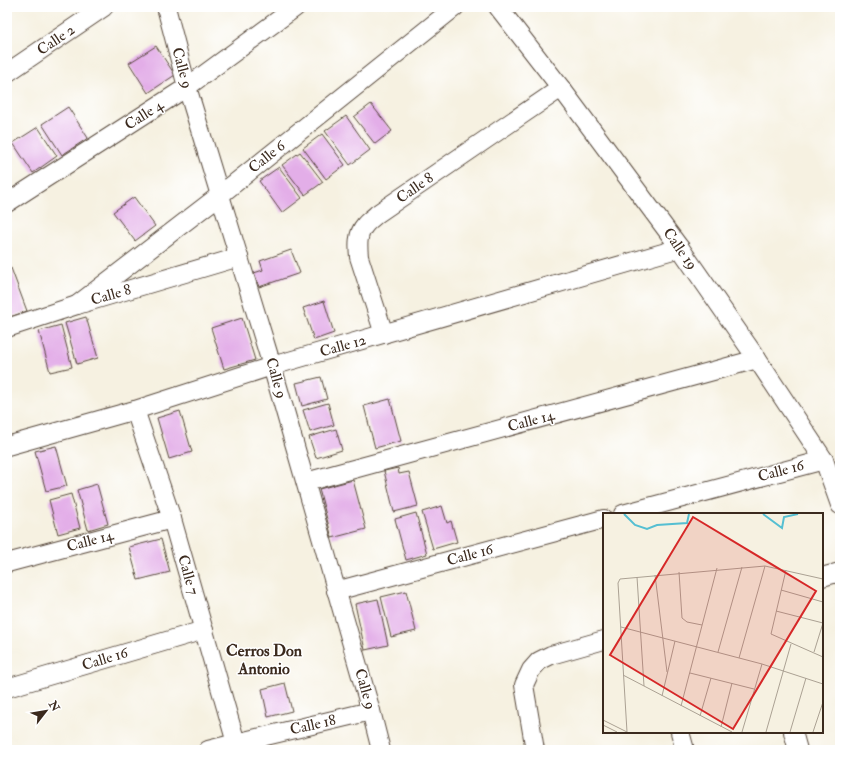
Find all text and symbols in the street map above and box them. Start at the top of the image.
street label: Calle 2 [33,20,79,60]
street label: Calle 9 [167,45,197,91]
street label: Calle 4 [121,95,168,134]
street label: Calle 6 [245,136,290,178]
street label: Calle 8 [393,168,437,208]
street label: Calle 19 [659,224,701,274]
street label: Calle 8 [89,280,133,310]
street label: Calle 12 [318,330,369,362]
street label: Calle 9 [261,355,291,401]
street label: Calle 14 [506,405,557,436]
street label: Calle 16 [756,455,808,486]
inset map [603,513,823,733]
street label: Calle 14 [65,525,116,556]
street label: Calle 16 [445,539,497,570]
street label: Calle 7 [173,553,203,597]
district label: Cerros Don Antonio [226,641,303,679]
street label: Calle 16 [80,643,132,675]
street label: Calle 9 [350,666,380,712]
north arrow [26,691,66,731]
text: N [46,698,63,715]
street label: Calle 18 [288,711,338,739]

